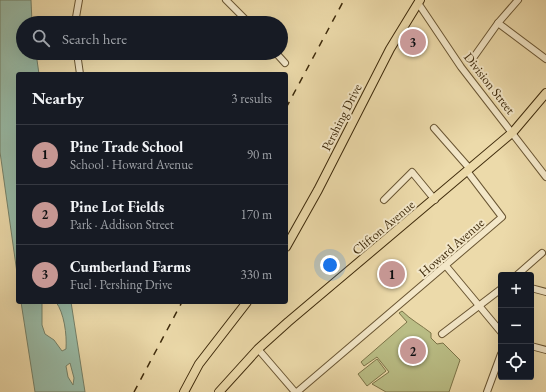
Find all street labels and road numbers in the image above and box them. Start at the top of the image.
street label: Division Street [460,49,519,118]
street label: Pershing Drive [317,81,366,154]
street label: Clifton Avenue [348,196,418,259]
street label: Howard Avenue [415,214,488,281]

